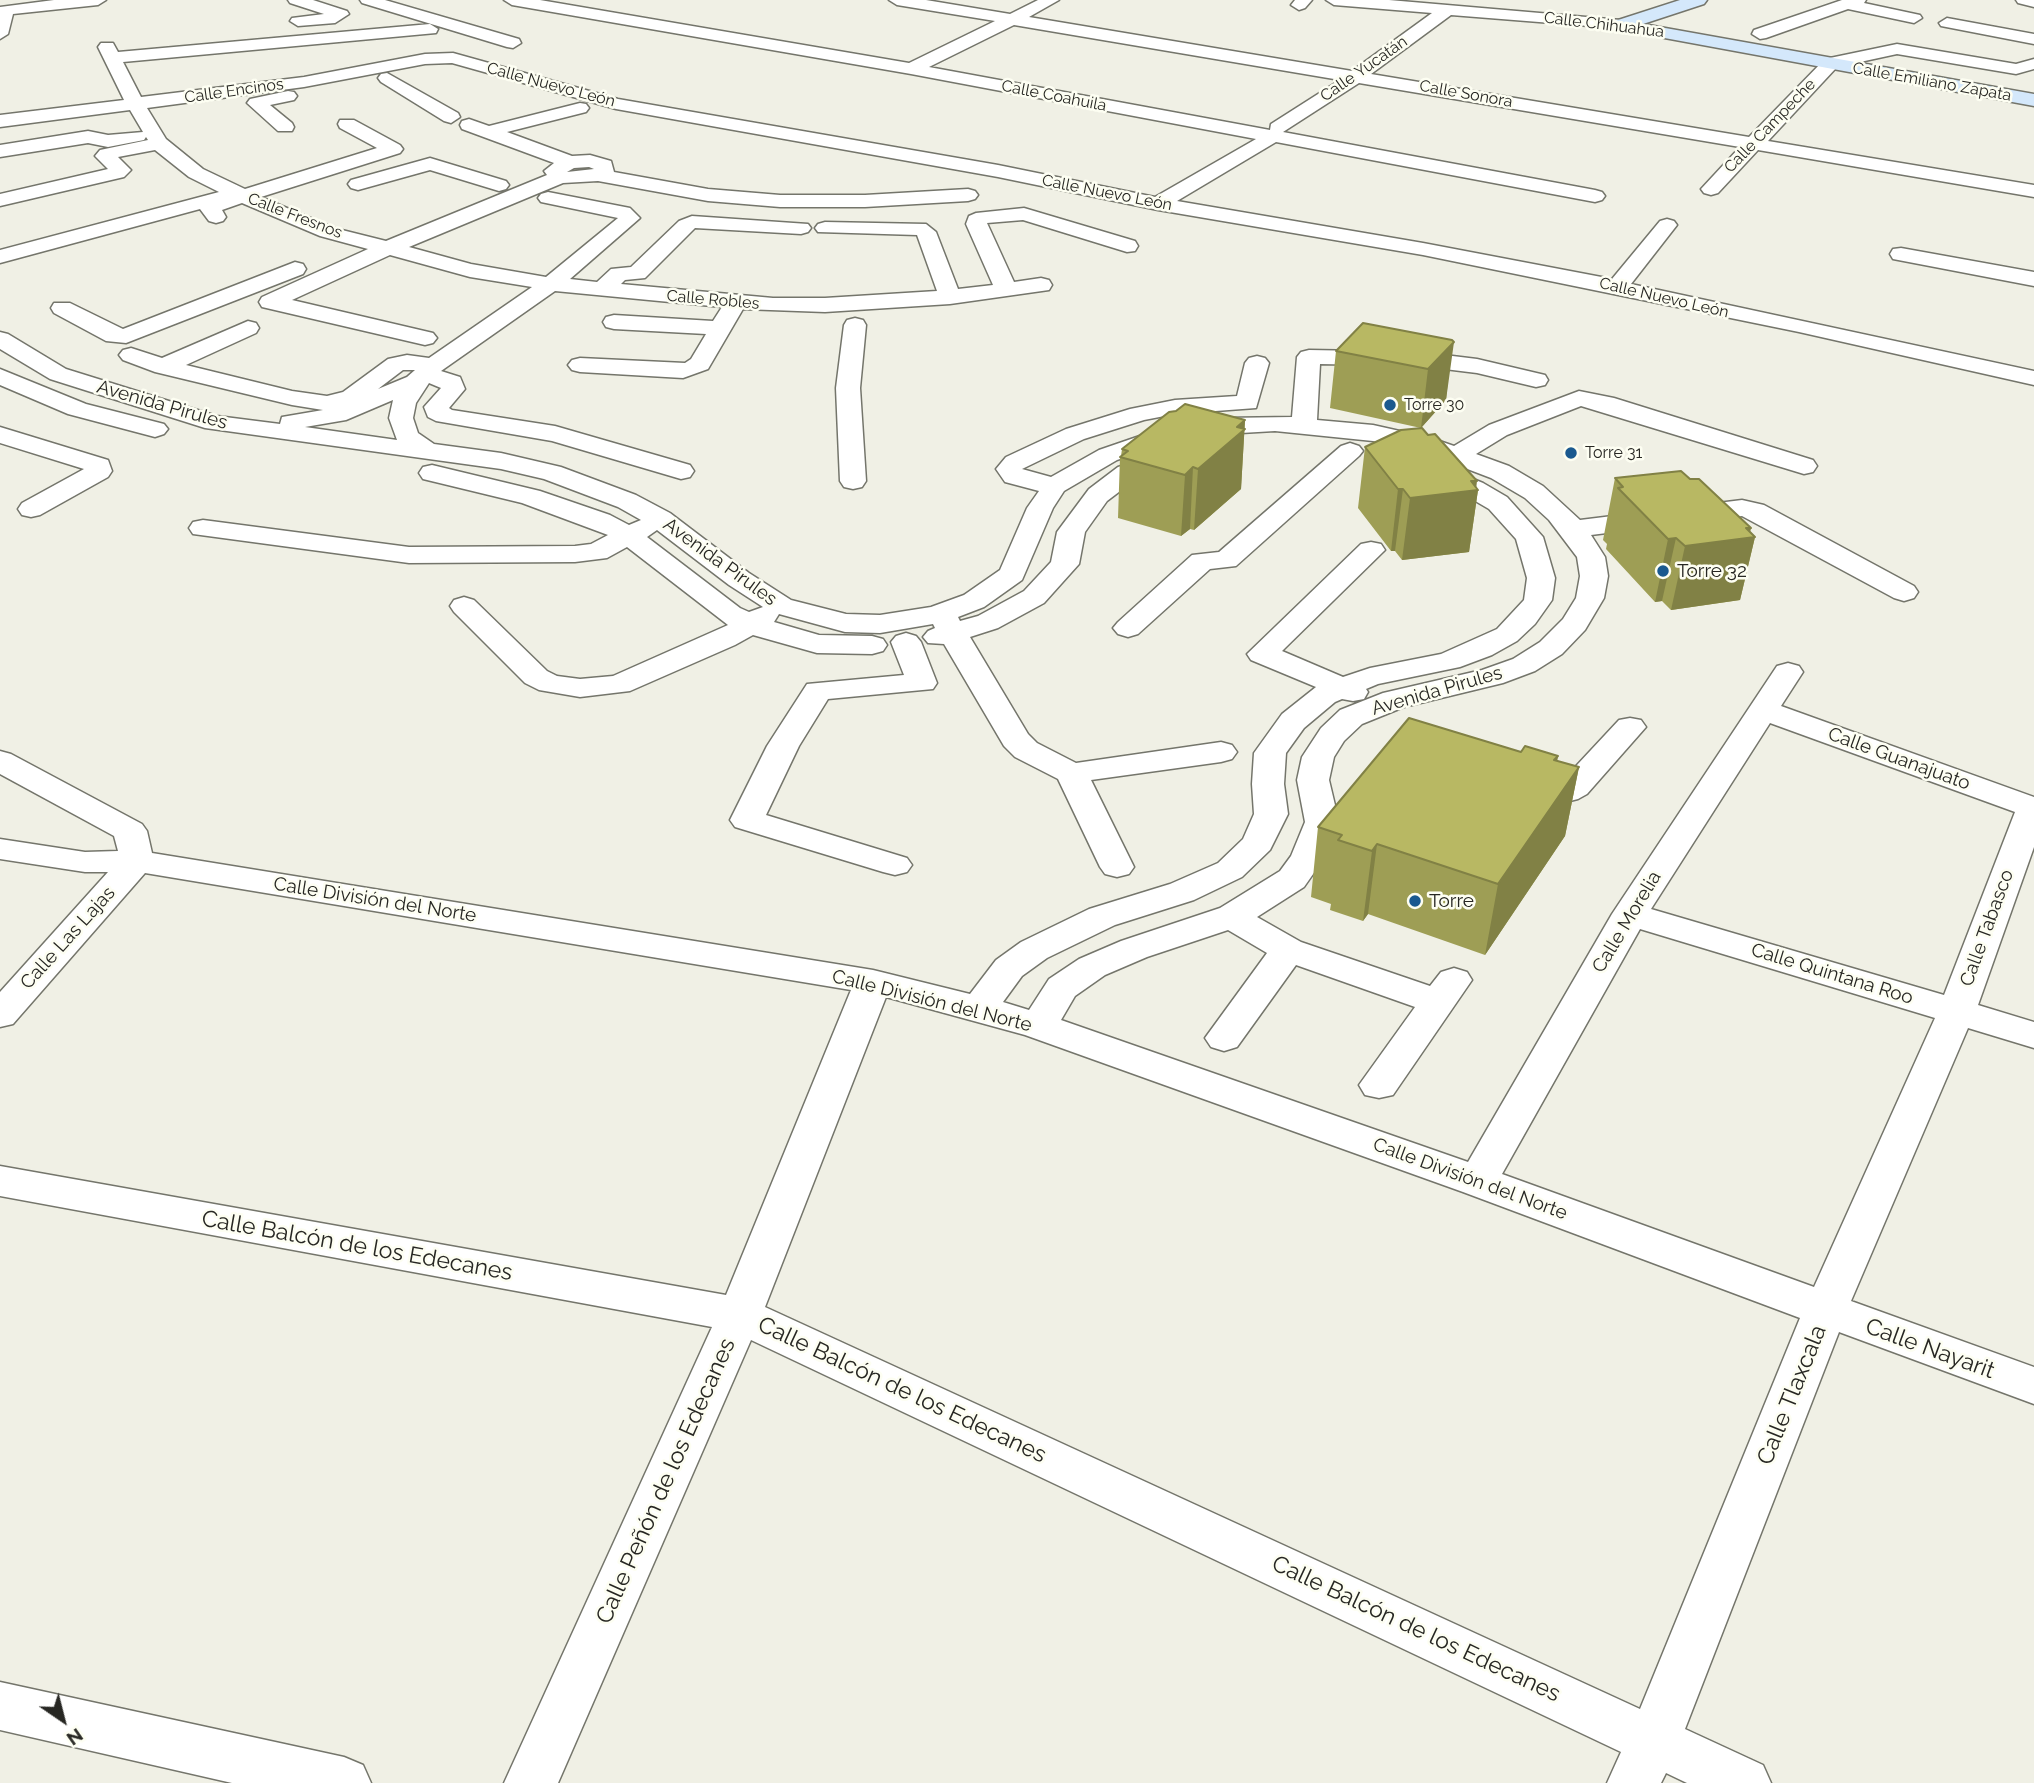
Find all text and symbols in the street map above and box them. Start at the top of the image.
street label: Calle Chihuahua [1543,8,1665,42]
street label: Calle Yucatán [1317,32,1411,106]
street label: Calle Nuevo León [485,59,617,111]
street label: Calle Emiliano Zapata [1851,59,2013,105]
street label: Calle Encinos [183,75,285,107]
street label: Calle Campeche [1720,75,1820,177]
street label: Calle Coahuila [1000,76,1108,116]
street label: Calle Sonora [1418,76,1514,112]
street label: Calle Nuevo León [1040,171,1174,215]
street label: Calle Fresnos [245,189,345,243]
street label: Calle Nuevo León [1597,274,1731,322]
street label: Calle Robles [666,286,760,314]
street label: Avenida Pirules [94,375,230,435]
place label: Torre 30 [1404,395,1464,415]
marker: Torre 30 [1382,397,1398,413]
place label: Torre 31 [1585,443,1642,463]
marker: Torre 31 [1563,445,1579,461]
street label: Avenida Pirules [659,513,781,611]
place label: Torre 32 [1677,560,1747,582]
marker: Torre 32 [1655,563,1671,579]
street label: Avenida Pirules [1369,661,1505,721]
street label: Calle Guanajuato [1825,723,1973,795]
street label: Calle Morelia [1588,867,1666,977]
street label: Calle Tabasco [1955,867,2019,989]
street label: Calle División del Norte [272,873,478,927]
street label: Calle Las Lajas [16,882,120,994]
place label: Torre [1429,890,1474,912]
marker: Torre [1407,893,1423,909]
street label: Calle Quintana Roo [1748,939,1916,1009]
street label: Calle División del Norte [830,965,1034,1037]
street label: Calle División del Norte [1370,1133,1570,1225]
street label: Calle Balcón de los Edecanes [199,1205,515,1287]
street label: Calle Balcón de los Edecanes [753,1311,1051,1469]
street label: Calle Nayarit [1862,1313,1998,1385]
street label: Calle Tlaxcala [1751,1321,1833,1469]
street label: Calle Peñón de los Edecanes [590,1334,742,1628]
street label: Calle Balcón de los Edecanes [1267,1550,1565,1708]
north arrow [28,1685,98,1755]
text: N [63,1724,87,1750]

